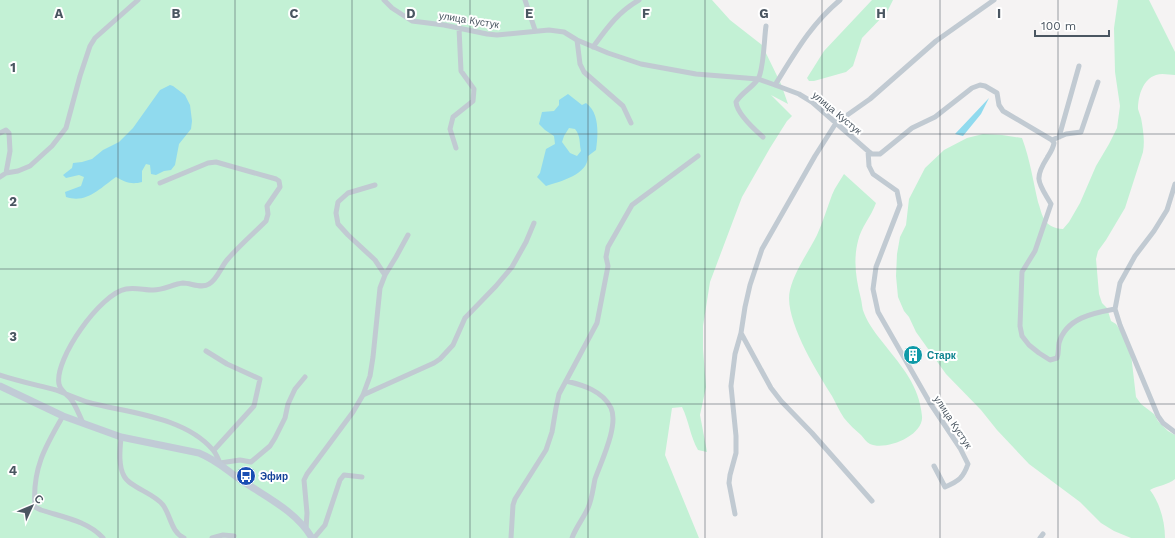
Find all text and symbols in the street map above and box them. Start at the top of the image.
text: A [55,6,64,21]
text: B [172,6,181,21]
text: C [290,6,299,21]
text: D [406,6,416,21]
text: E [525,6,533,21]
text: F [642,6,650,21]
text: G [759,6,769,21]
text: H [876,6,886,21]
text: I [997,6,1001,21]
street label: улица Кустук [438,10,500,30]
scale bar [1035,12,1109,38]
text: 100 m [1041,19,1076,33]
text: 1 [10,60,16,75]
street label: улица Кустук [810,89,864,137]
text: 2 [9,194,17,209]
text: 3 [9,329,17,344]
building icon: Старк [902,344,924,366]
place label: Старк [927,350,957,361]
street label: улица Кустук [932,394,974,451]
text: 4 [9,463,18,478]
bus stop icon: Эфир [235,465,257,487]
place label: Эфир [260,471,288,482]
north arrow [12,486,52,526]
text: С [31,492,46,507]

